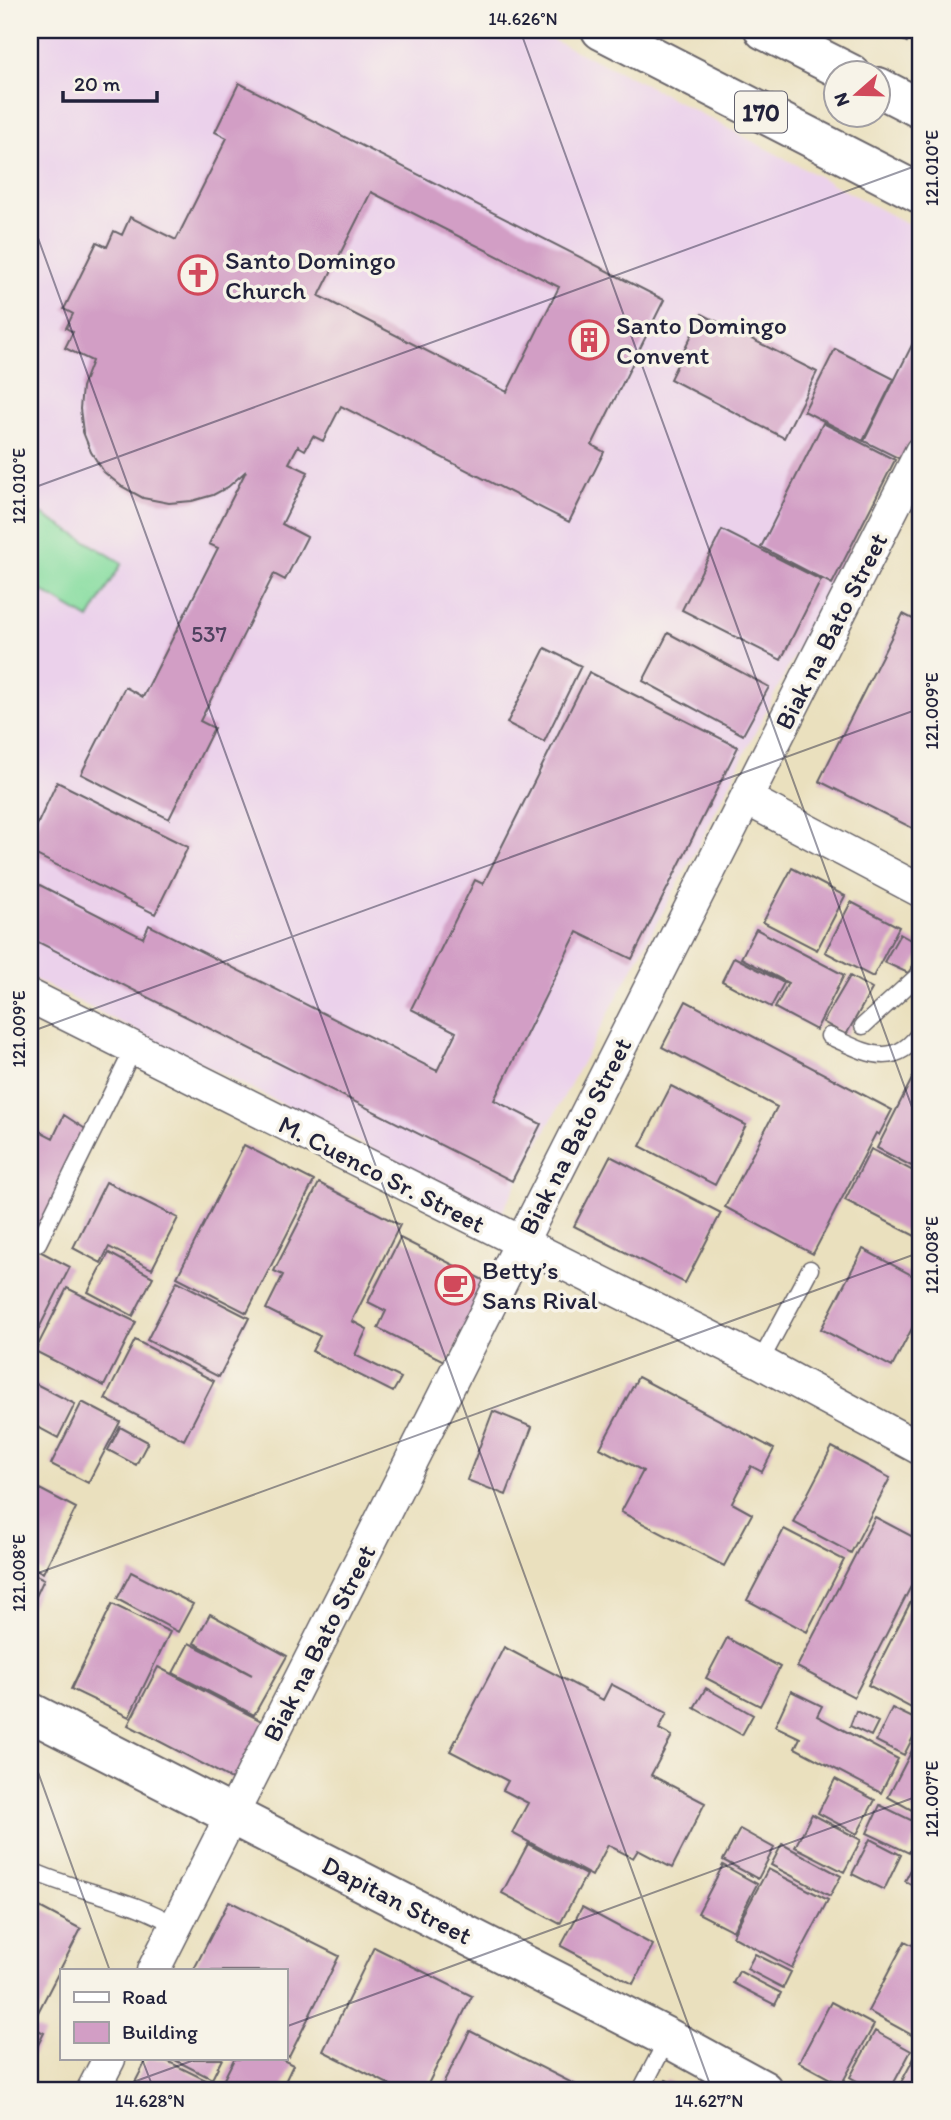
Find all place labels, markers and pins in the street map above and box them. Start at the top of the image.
place label: Santo Domingo Church [225,244,396,306]
church icon: Santo Domingo Church [177,254,219,296]
place label: Santo Domingo Convent [616,309,787,371]
building icon: Santo Domingo Convent [568,319,610,361]
place label: Betty’s Sans Rival [482,1254,598,1316]
cafe icon: Betty’s Sans Rival [434,1264,476,1306]

